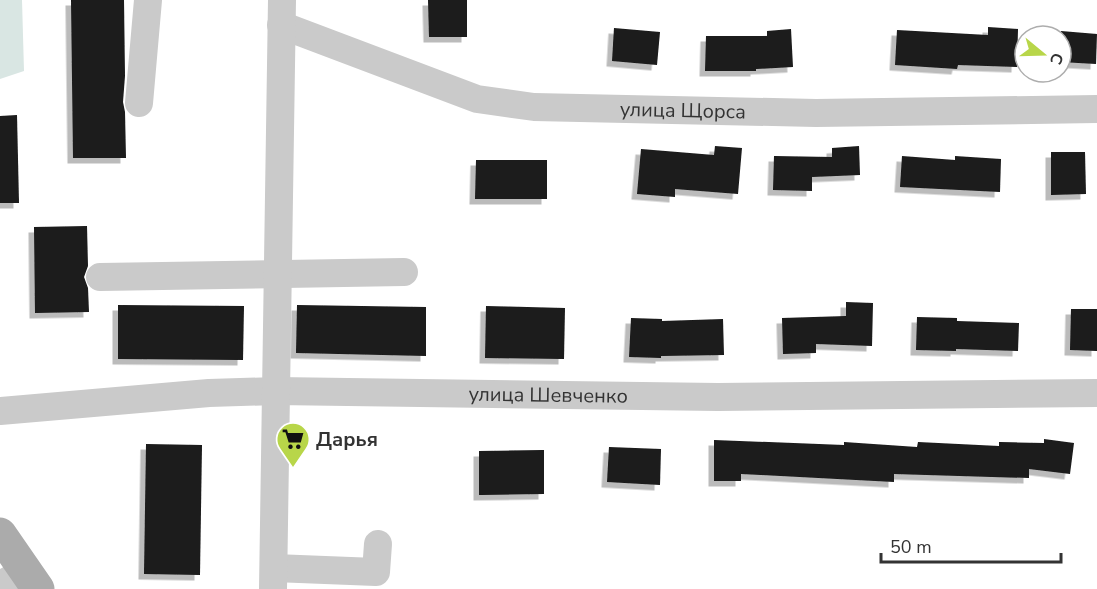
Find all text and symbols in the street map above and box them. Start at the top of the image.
north arrow [1013,24,1073,84]
text: С [1044,50,1068,67]
street label: улица Щорса [620,95,746,125]
street label: улица Шевченко [468,380,628,409]
supermarket icon: Дарья [275,421,311,468]
place label: Дарья [316,426,378,453]
scale bar [881,526,1061,564]
text: 50 m [890,535,932,559]

